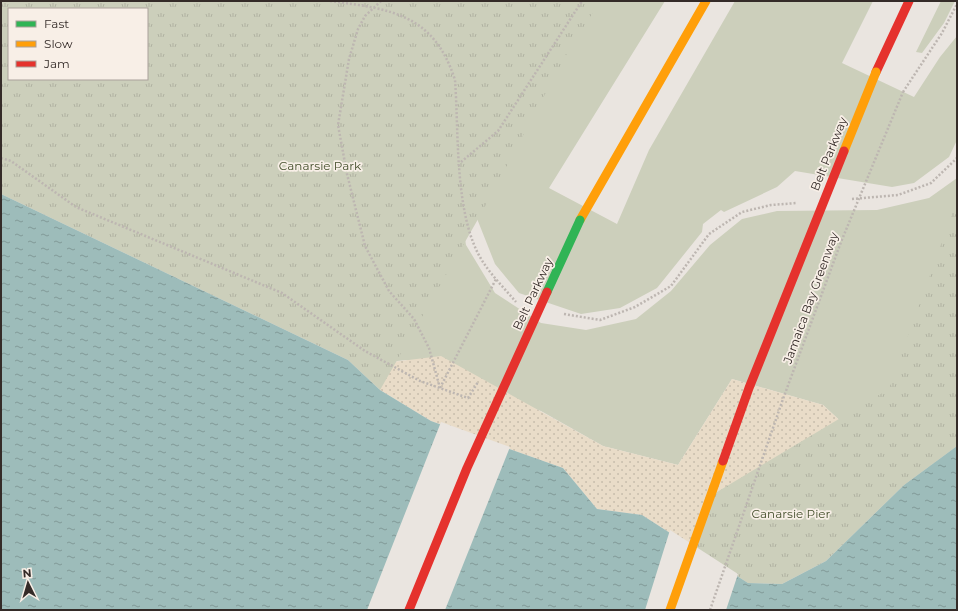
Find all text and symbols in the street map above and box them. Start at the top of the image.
legend [8,8,148,80]
text: Fast [44,16,69,31]
text: Slow [44,36,73,51]
text: Jam [43,56,70,71]
street label: Belt Parkway [807,114,850,193]
park label: Canarsie Park [279,158,362,173]
street label: Jamaica Bay Greenway [779,230,841,367]
street label: Belt Parkway [509,255,556,332]
park label: Canarsie Pier [752,506,831,521]
north arrow [8,563,48,603]
text: N [22,566,32,580]

